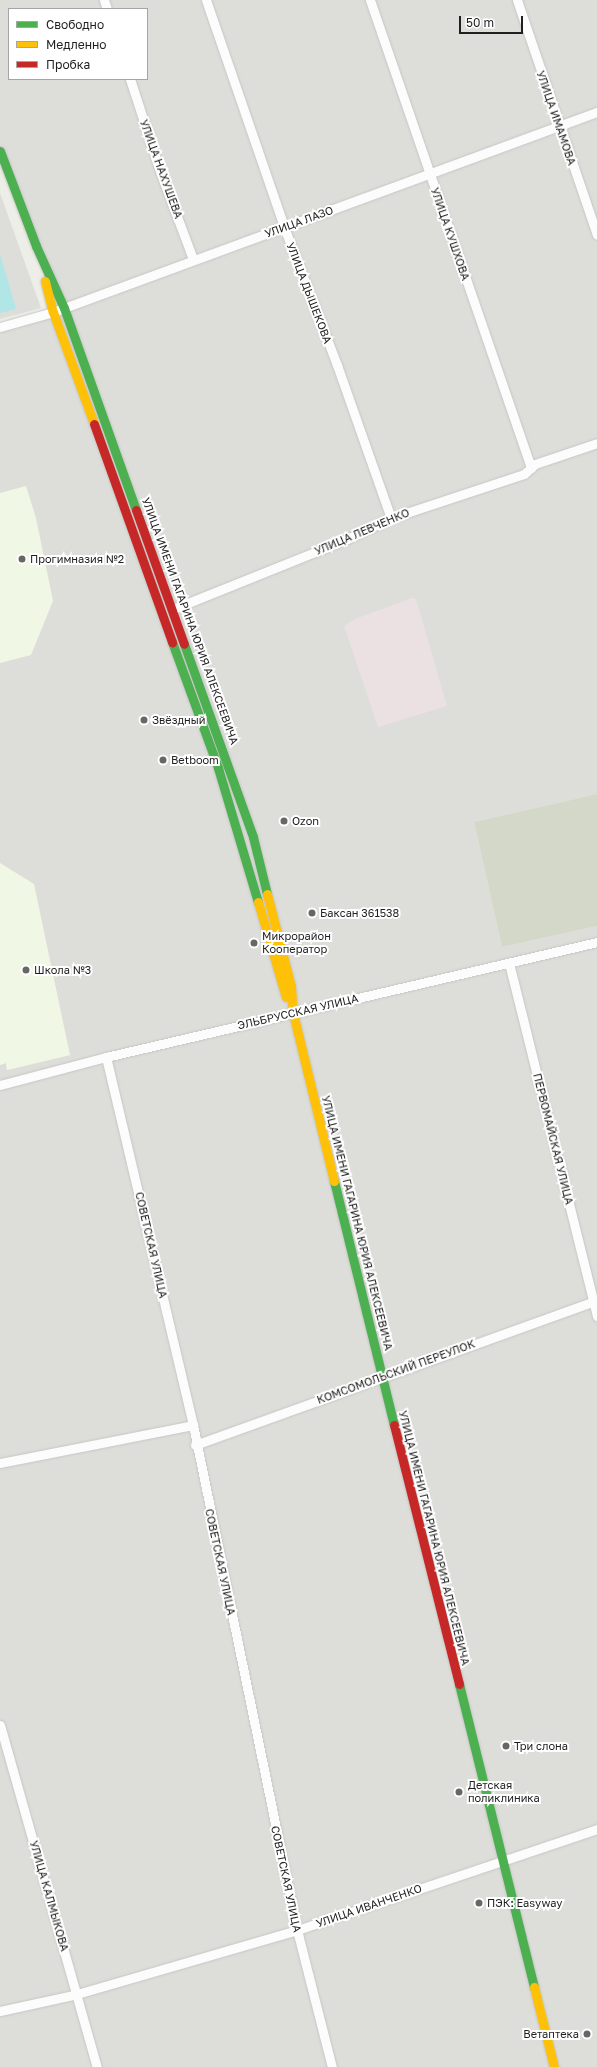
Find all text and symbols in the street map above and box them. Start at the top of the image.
legend [8,8,148,80]
scale bar [461,8,525,34]
text: 50 m [466,15,494,30]
text: Свободно [46,17,104,32]
text: Медленно [46,37,106,52]
text: Пробка [46,57,90,72]
street label: УЛИЦА ИМАМОВА [534,69,578,167]
street label: УЛИЦА НАХУШЕВА [137,118,185,220]
street label: УЛИЦА КУШХОВА [428,186,472,282]
street label: УЛИЦА ЛАЗО [263,204,335,240]
street label: УЛИЦА ДЫШЕКОВА [284,241,334,345]
street label: УЛИЦА ИМЕНИ ГАГАРИНА ЮРИЯ АЛЕКСЕЕВИЧА [139,496,241,746]
street label: УЛИЦА ЛЕВЧЕНКО [313,506,411,558]
place label: Прогимназия №2 [30,552,124,566]
marker: Прогимназия №2 [17,554,27,564]
place label: Звёздный [152,713,206,727]
marker: Звёздный [139,715,149,725]
place label: Betboom [171,753,219,767]
marker: Betboom [158,755,168,765]
place label: Ozon [292,814,319,828]
marker: Ozon [279,816,289,826]
place label: Баксан 361538 [320,906,399,920]
marker: Баксан 361538 [307,908,317,918]
place label: Микрорайон Кооператор [262,930,331,956]
marker: Микрорайон Кооператор [249,938,259,948]
place label: Школа №3 [34,963,91,977]
marker: Школа №3 [21,965,31,975]
street label: ЭЛЬБРУССКАЯ УЛИЦА [236,992,360,1032]
street label: ПЕРВОМАЙСКАЯ УЛИЦА [530,1072,576,1206]
street label: УЛИЦА ИМЕНИ ГАГАРИНА ЮРИЯ АЛЕКСЕЕВИЧА [319,1094,395,1352]
street label: СОВЕТСКАЯ УЛИЦА [132,1191,170,1299]
street label: КОМСОМОЛЬСКИЙ ПЕРЕУЛОК [315,1337,477,1407]
street label: УЛИЦА ИМЕНИ ГАГАРИНА ЮРИЯ АЛЕКСЕЕВИЧА [396,1409,472,1667]
street label: СОВЕТСКАЯ УЛИЦА [202,1508,238,1616]
place label: Три слона [514,1739,568,1753]
marker: Три слона [501,1741,511,1751]
place label: Детская поликлиника [468,1779,540,1805]
marker: Детская поликлиника [453,1786,465,1798]
street label: СОВЕТСКАЯ УЛИЦА [268,1825,304,1933]
street label: УЛИЦА КАЛМЫКОВА [27,1839,71,1953]
street label: УЛИЦА ИВАНЧЕНКО [314,1882,424,1930]
place label: ПЭК: Easyway [487,1896,562,1910]
marker: ПЭК: Easyway [474,1898,484,1908]
place label: Ветаптека [523,2027,579,2041]
marker: Ветаптека [582,2029,592,2039]

